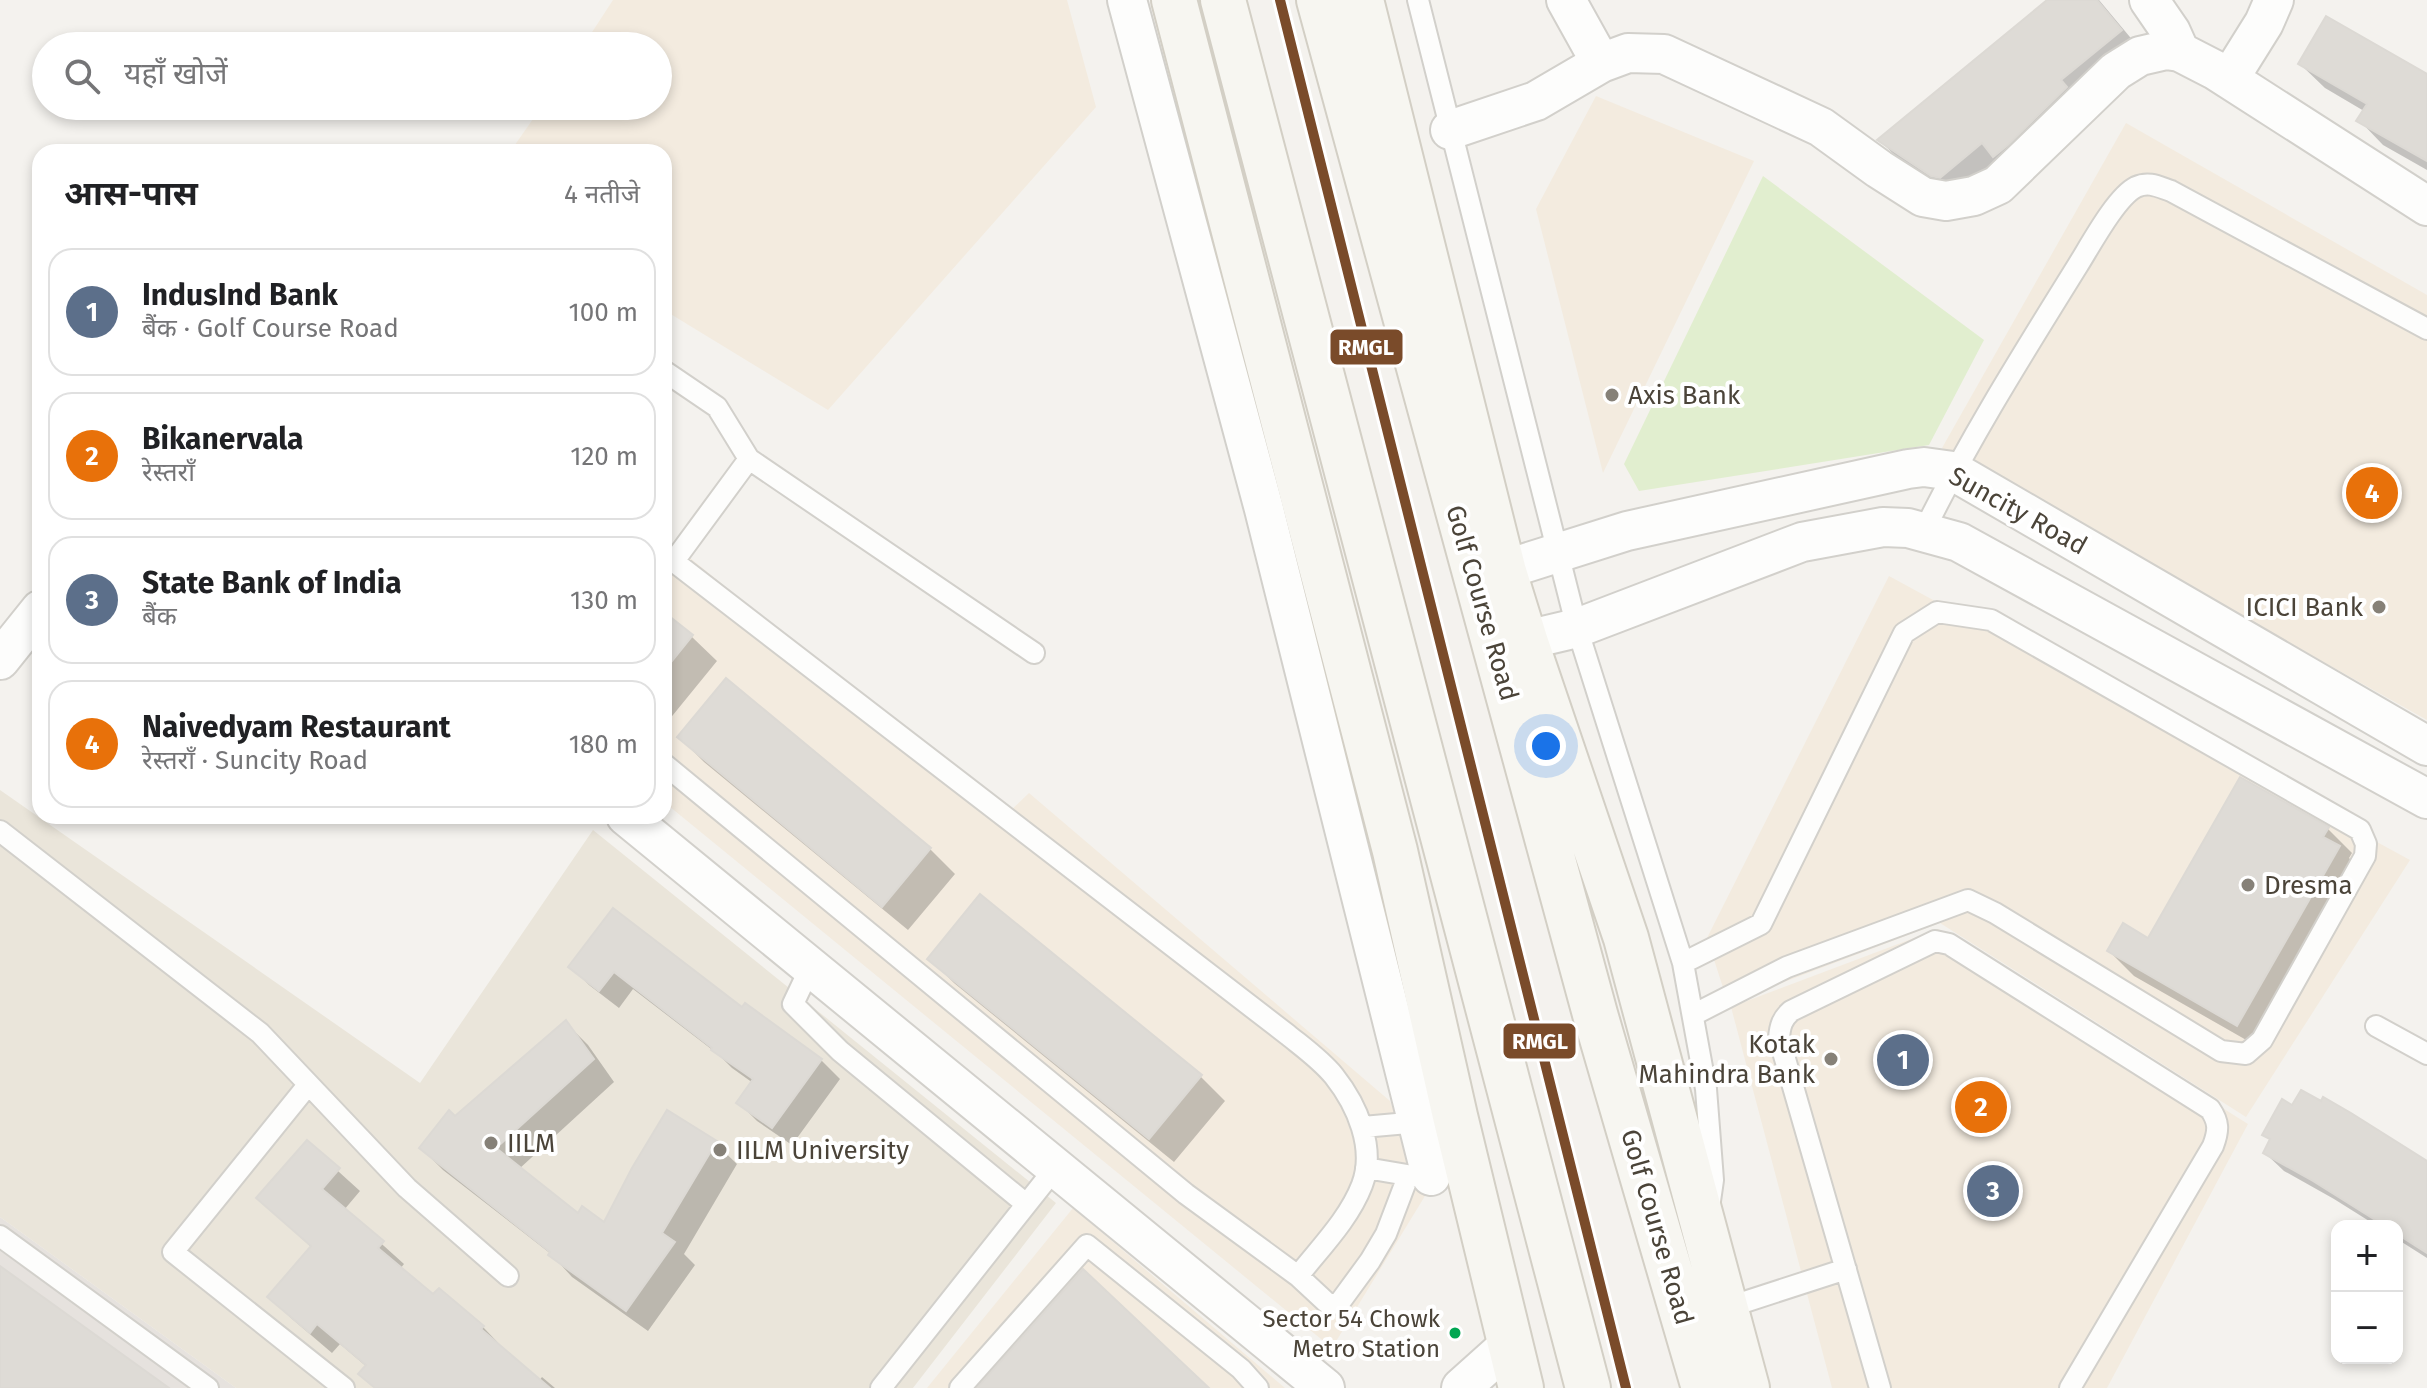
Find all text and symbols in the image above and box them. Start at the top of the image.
search box [32,32,672,120]
icon: search [60,54,104,98]
text: यहाँ खोजें [124,56,228,92]
text: आस-पास [64,173,198,214]
text: 4 नतीजे [564,179,640,210]
text: IndusInd Bank [142,277,338,313]
text: 1 [86,297,98,328]
text: 100 m [569,297,638,328]
text: बैंक · Golf Course Road [142,313,399,344]
line badge: RMGL [1329,328,1404,366]
text: RMGL [1338,334,1394,361]
place label: Axis Bank [1628,380,1741,411]
marker: Axis Bank [1603,386,1621,404]
text: Bikanervala [142,421,304,457]
text: 2 [85,441,99,472]
text: 120 m [570,441,638,472]
text: रेस्तराँ [142,457,195,488]
street label: Suncity Road [1943,460,2093,562]
pin: 4 [2346,463,2398,523]
street label: Golf Course Road [1439,502,1525,704]
text: State Bank of India [142,565,402,601]
text: 3 [85,585,99,616]
text: 130 m [570,585,638,616]
place label: ICICI Bank [2245,592,2364,623]
marker: ICICI Bank [2370,598,2388,616]
text: बैंक [142,601,177,632]
text: Naivedyam Restaurant [142,709,451,745]
your location [1526,726,1566,766]
text: 4 [85,729,99,760]
text: 180 m [569,729,638,760]
text: रेस्तराँ · Suncity Road [142,745,368,776]
place label: Dresma [2264,870,2353,901]
marker: Dresma [2239,876,2257,894]
line badge: RMGL [1502,1022,1577,1060]
text: RMGL [1512,1028,1568,1055]
place label: Kotak Mahindra Bank [1639,1029,1816,1090]
pin: 1 [1877,1030,1929,1090]
marker: Kotak Mahindra Bank [1822,1050,1840,1068]
pin: 2 [1955,1077,2007,1137]
street label: Golf Course Road [1614,1126,1700,1328]
place label: IILM [507,1128,555,1159]
marker: IILM [482,1134,500,1152]
place label: IILM University [736,1135,909,1166]
marker: IILM University [711,1141,729,1159]
pin: 3 [1967,1161,2019,1221]
map controls [2331,1220,2403,1364]
button: + [2331,1220,2403,1292]
button: − [2331,1292,2403,1364]
place label: Sector 54 Chowk Metro Station [1262,1305,1441,1363]
marker: Sector 54 Chowk Metro Station [1447,1325,1463,1341]

